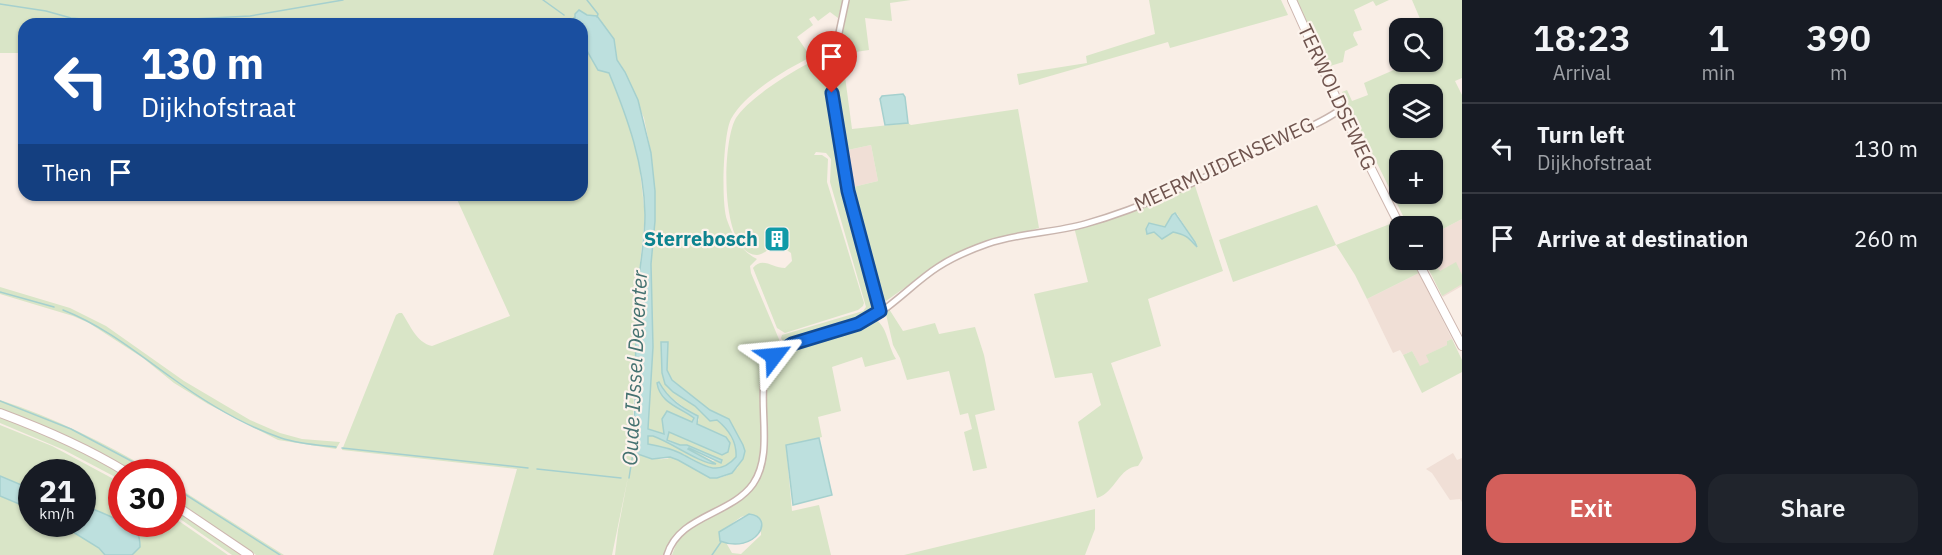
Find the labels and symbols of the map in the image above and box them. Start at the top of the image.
street label: TERWOLDSEWEG [1292,20,1383,174]
pin [806,31,857,93]
street label: MEERMUIDENSEWEG [1129,110,1318,217]
building icon: Sterrebosch [762,224,792,254]
place label: Sterrebosch [644,225,758,252]
water label: Oude IJssel Deventer [615,268,653,466]
position arrow [742,324,806,388]
speed limit sign: 30 [108,459,186,537]

